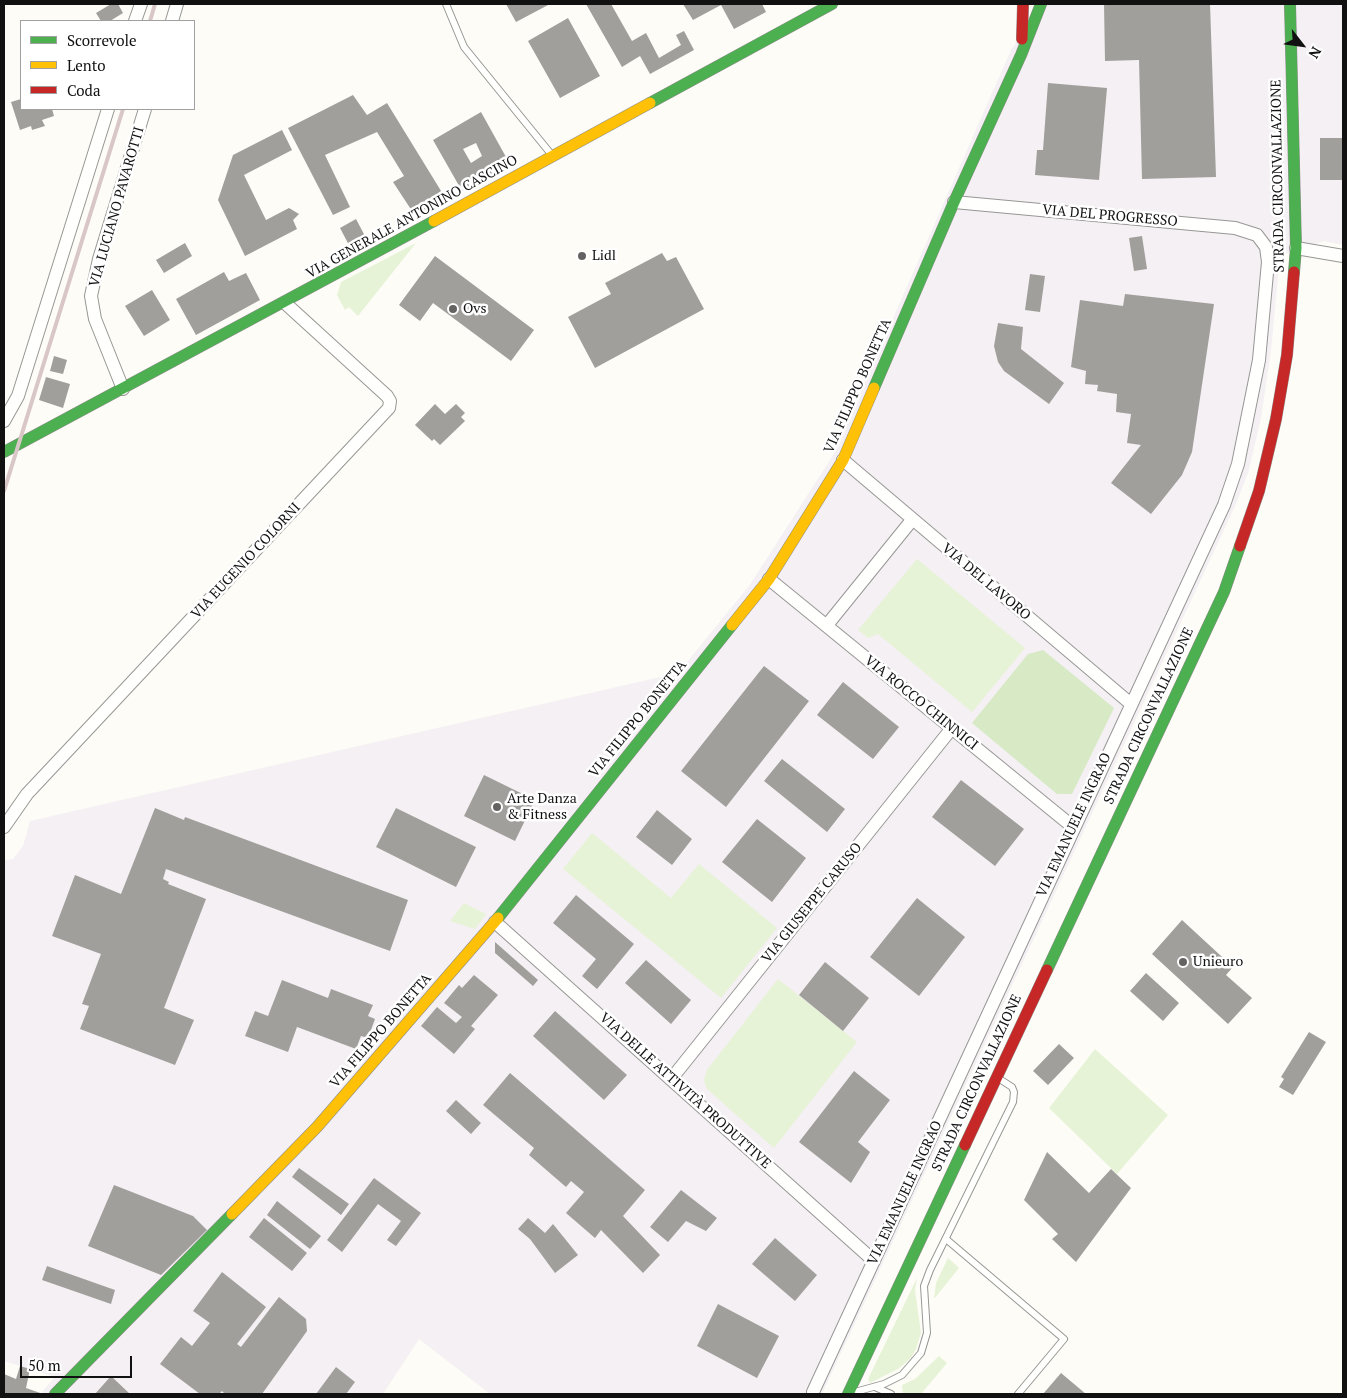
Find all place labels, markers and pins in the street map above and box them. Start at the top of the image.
place label: Lidl [592,248,616,264]
marker: Lidl [576,250,588,262]
place label: Ovs [463,301,487,317]
marker: Ovs [447,303,459,315]
place label: Arte Danza & Fitness [507,791,577,824]
marker: Arte Danza & Fitness [491,801,503,813]
place label: Unieuro [1193,954,1243,970]
marker: Unieuro [1177,956,1189,968]

